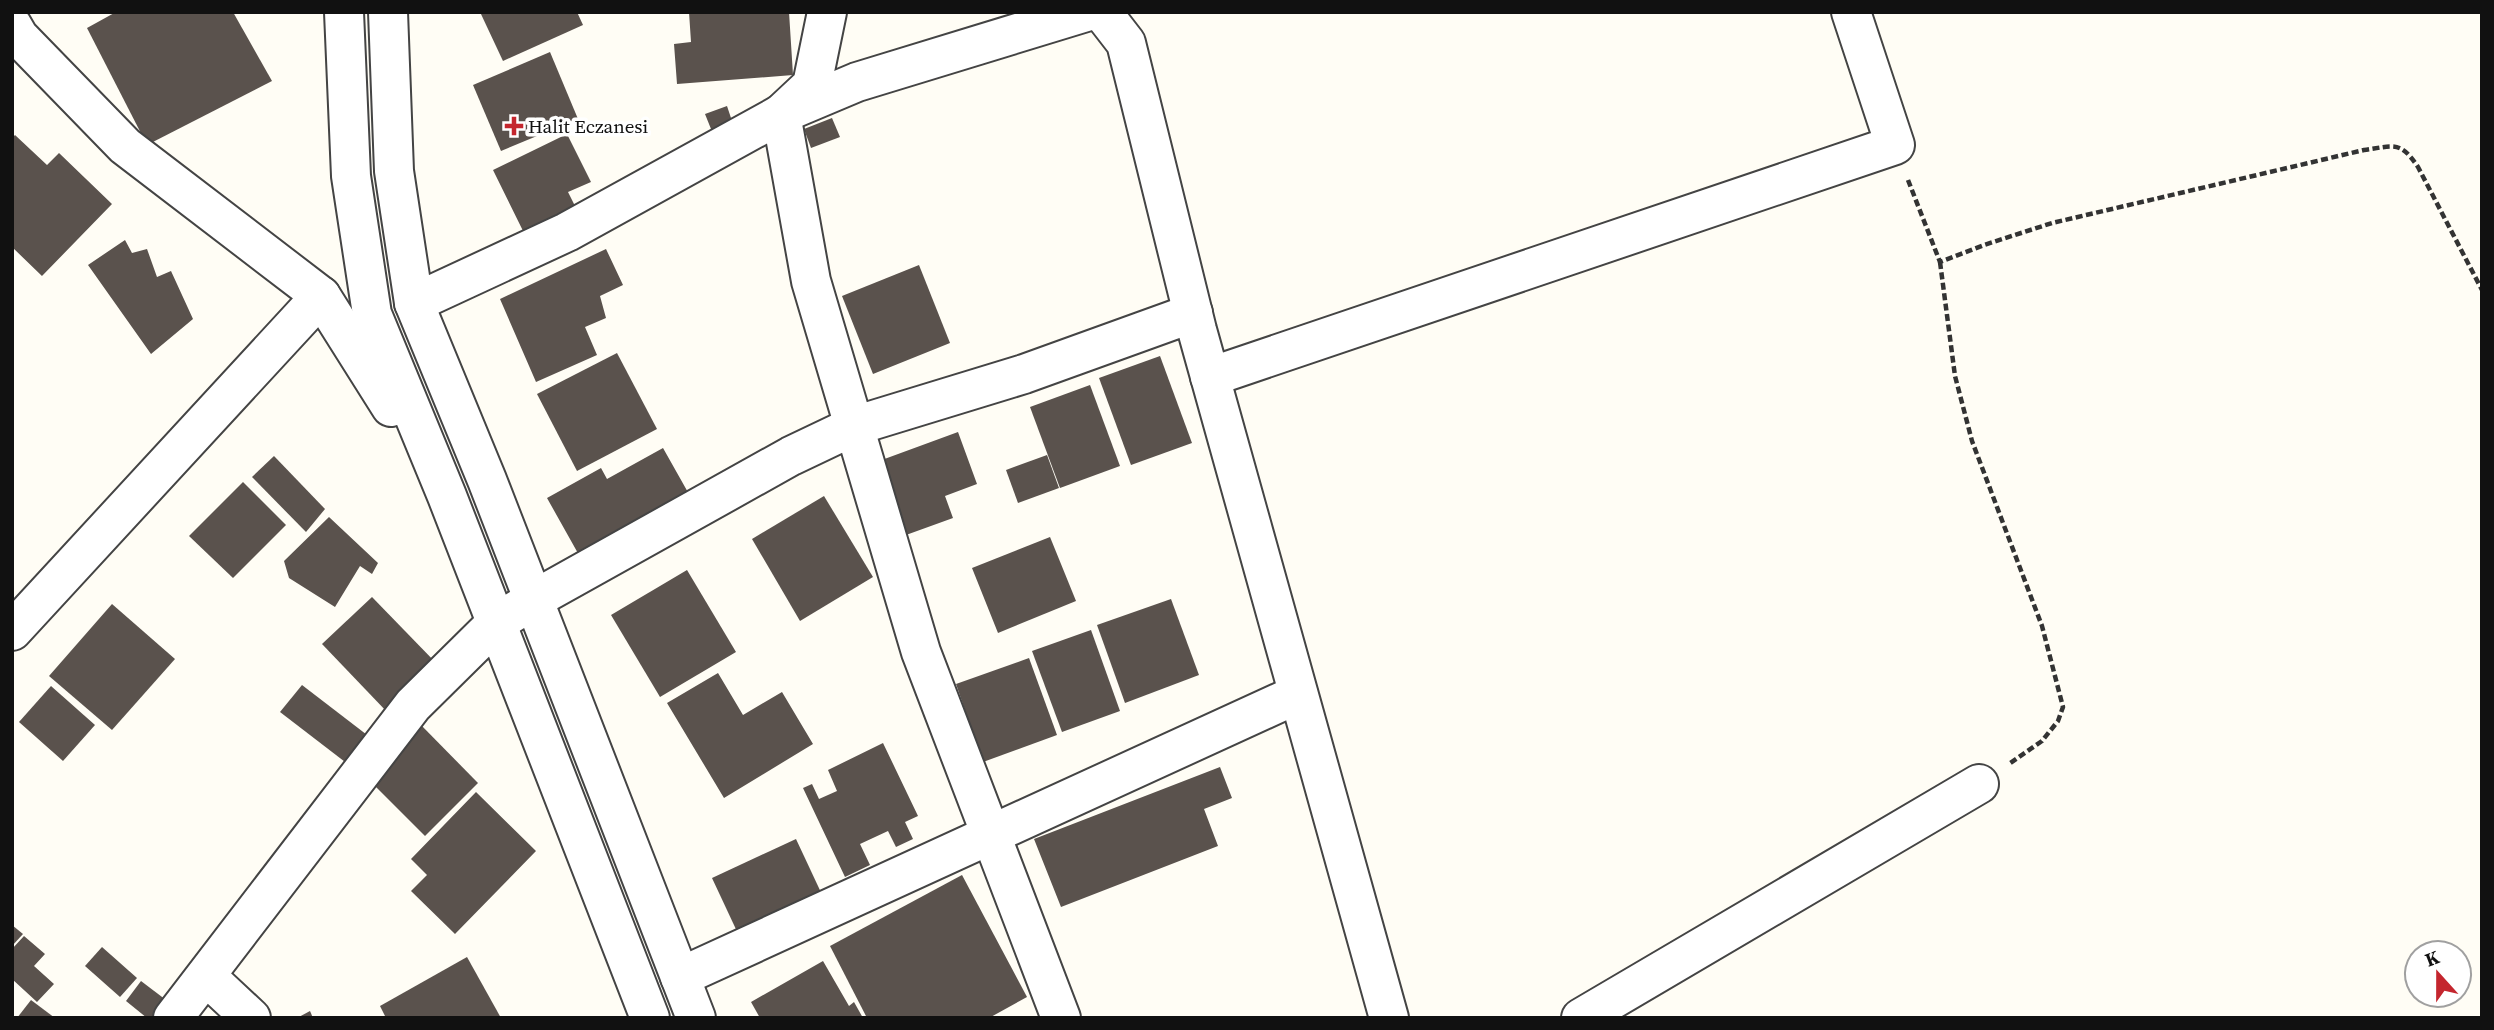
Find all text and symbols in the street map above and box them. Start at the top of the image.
place label: Halit Eczanesi [528,113,649,139]
marker: Halit Eczanesi [506,118,522,134]
north arrow [2403,939,2473,1009]
text: K [2421,943,2443,973]

